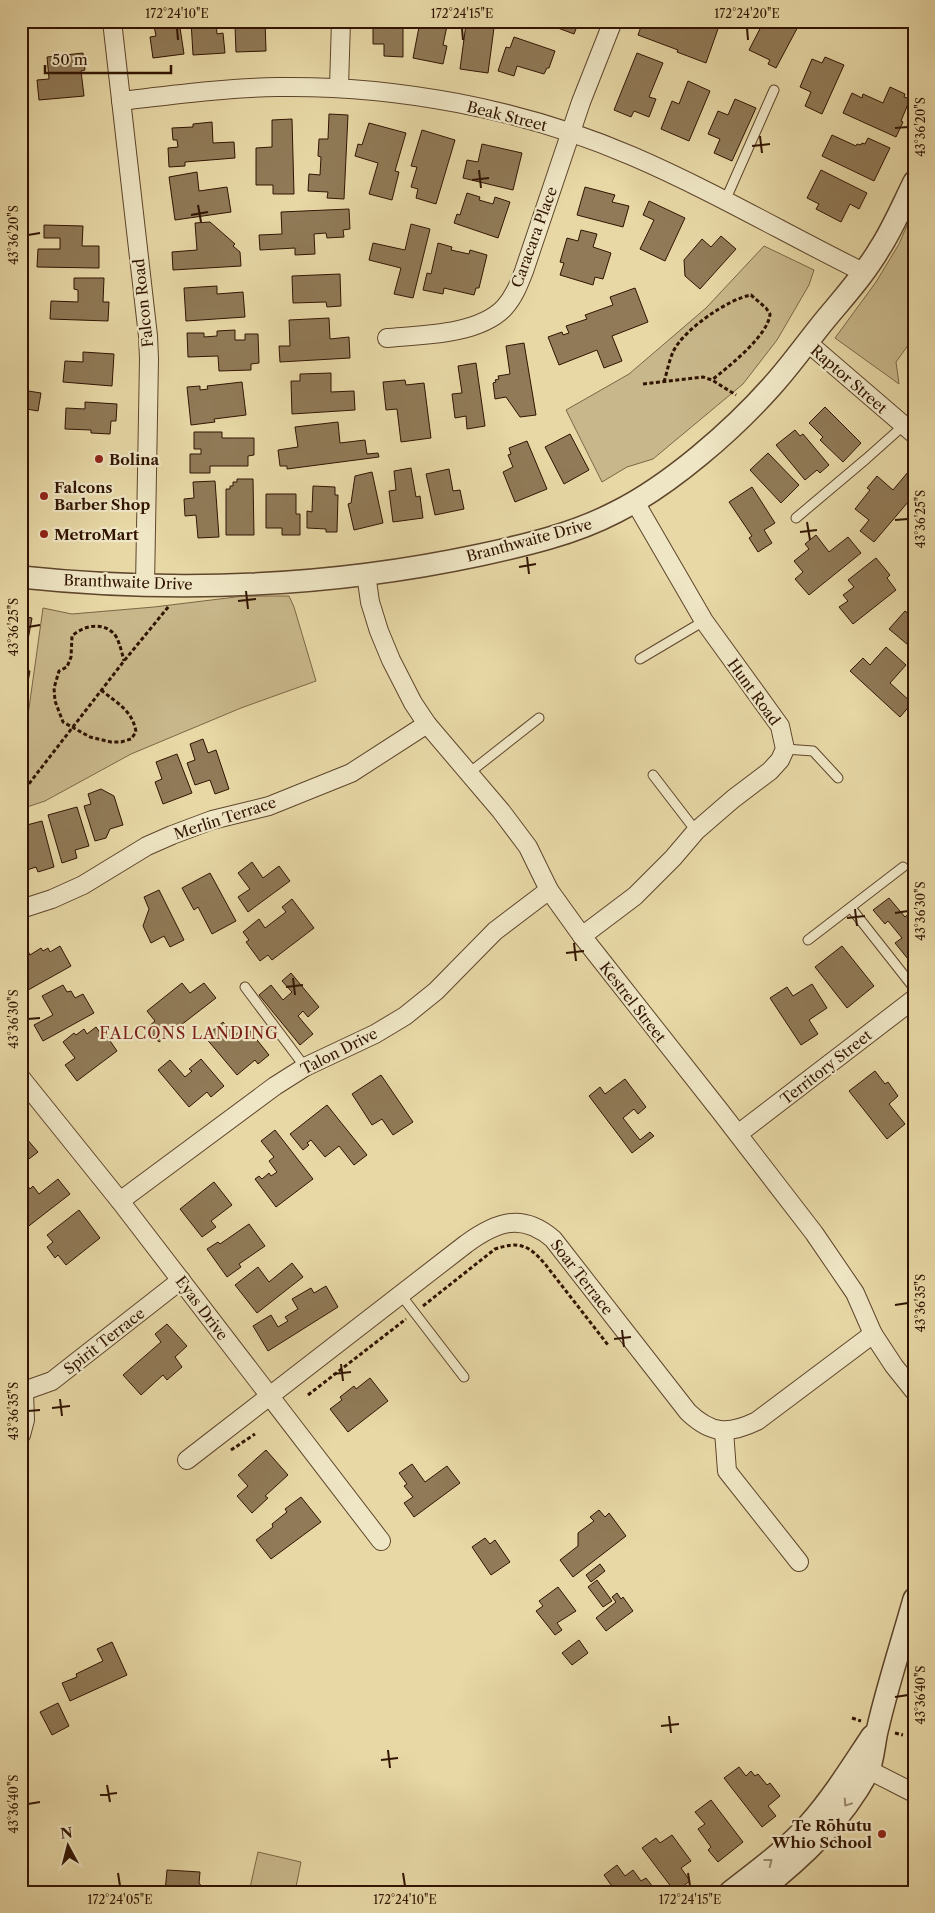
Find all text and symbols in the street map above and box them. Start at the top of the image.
text: 172°24'10"E [145,6,209,21]
text: 172°24'15"E [431,6,493,21]
text: 172°24'20"E [714,6,780,21]
scale bar [45,42,171,74]
text: 50 m [52,50,88,69]
street label: Beak Street [465,97,550,135]
text: 43°36'20"S [913,97,928,157]
street label: Caracara Place [507,184,561,290]
text: 43°36'20"S [6,205,21,265]
street label: Falcon Road [129,258,157,348]
street label: Raptor Street [807,341,892,418]
place label: Bolina [109,450,160,469]
marker: Bolina [93,453,105,465]
place label: Falcons Barber Shop [54,478,150,514]
marker: Falcons Barber Shop [38,490,50,502]
text: 43°36'25"S [913,490,928,548]
street label: Branthwaite Drive [464,514,594,566]
place label: MetroMart [54,525,139,544]
marker: MetroMart [38,528,50,540]
street label: Branthwaite Drive [63,570,193,594]
text: 43°36'25"S [6,598,21,656]
street label: Hunt Road [723,655,785,729]
street label: Merlin Terrace [171,793,279,843]
text: 43°36'30"S [913,881,928,941]
street label: Kestrel Street [596,958,671,1047]
text: 43°36'30"S [6,989,21,1049]
district label: FALCONS LANDING [99,1023,279,1043]
street label: Talon Drive [297,1024,381,1078]
street label: Territory Street [777,1025,876,1109]
street label: Soar Terrace [547,1235,617,1319]
street label: Eyas Drive [172,1272,232,1344]
text: 43°36'35"S [913,1274,928,1332]
street label: Spirit Terrace [60,1304,148,1378]
text: 43°36'35"S [6,1382,21,1440]
text: 43°36'40"S [913,1665,928,1725]
text: 43°36'40"S [6,1774,21,1834]
one-way arrow [844,1798,853,1807]
place label: Te Rōhutu Whio School [771,1816,872,1852]
north arrow [42,1820,92,1870]
text: N [59,1823,74,1843]
marker: Te Rōhutu Whio School [876,1828,888,1840]
one-way arrow [763,1859,773,1868]
text: 172°24'05"E [88,1892,152,1907]
text: 172°24'10"E [373,1892,437,1907]
text: 172°24'15"E [659,1892,721,1907]

